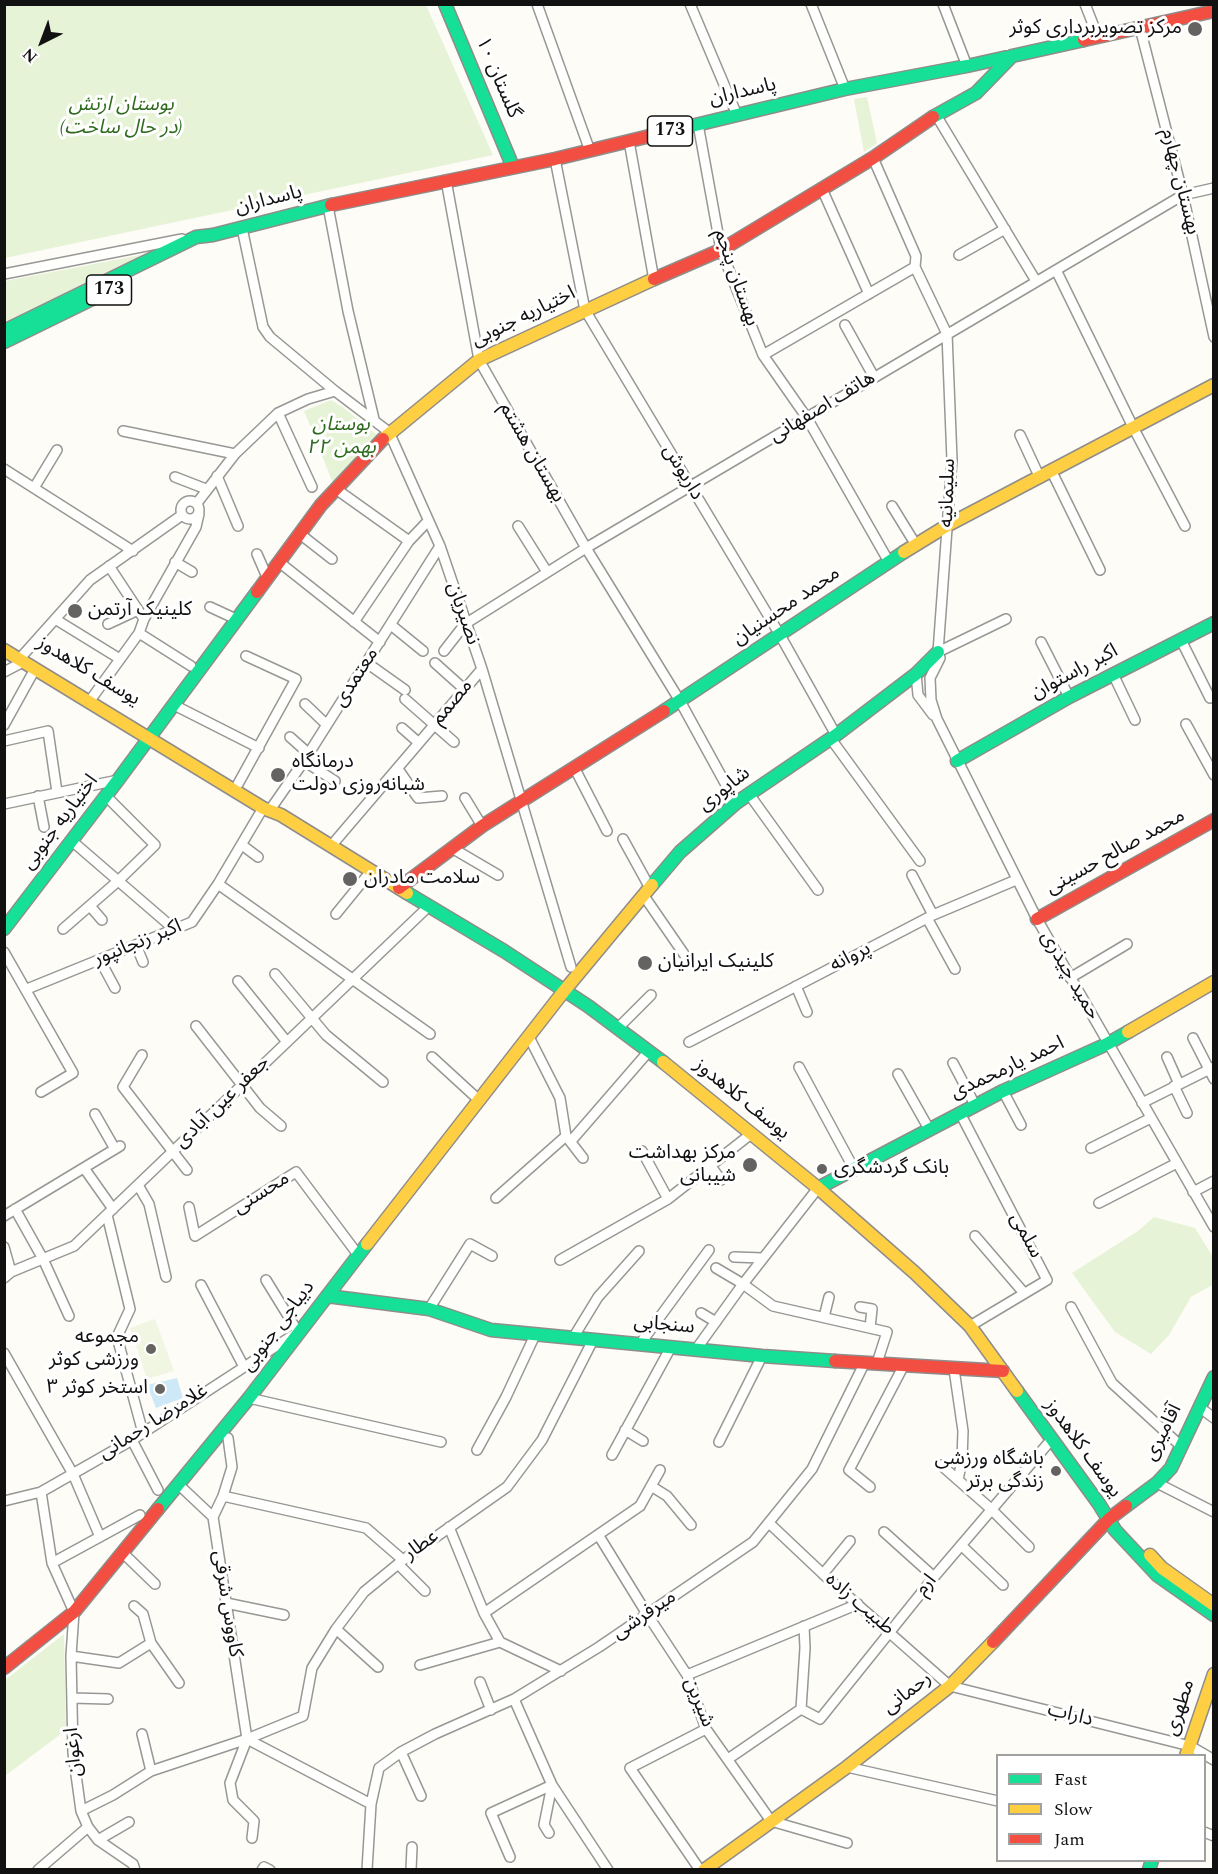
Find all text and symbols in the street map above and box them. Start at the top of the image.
north arrow [12,12,72,72]
place label: مرکز تصویربرداری کوثر [1009,17,1182,41]
marker: مرکز تصویربرداری کوثر [1186,20,1204,38]
street label: گلستان ۱۰ [469,34,525,122]
text: N [17,42,43,69]
street label: پاسداران [707,74,779,112]
park label: بوستان ارتش (در حال ساخت) [59,94,183,141]
road number: 173 [648,116,692,146]
street label: بهستان چهارم [1154,126,1204,238]
street label: پاسداران [233,181,305,221]
street label: بهستان پنجم [707,226,763,330]
road number: 173 [86,275,132,305]
street label: اختیاریه جنوبی [468,282,580,354]
street label: هاتف اصفهانی [766,367,880,449]
street label: بهستان هشتم [493,399,569,507]
park label: بوستان ۲۲ بهمن [306,414,376,461]
street label: داریوش [656,441,708,505]
street label: سلیمانیه [936,458,962,528]
street label: محمد محسنیان [729,562,845,652]
street label: نصیریان [440,580,484,648]
place label: کلینیک آرتمن [88,599,192,623]
marker: کلینیک آرتمن [66,602,84,620]
street label: یوسف کلاهدوز [32,632,144,712]
street label: اکبر راستوان [1027,640,1123,706]
street label: معتمدی [329,644,385,712]
street label: مصمم [427,675,479,731]
place label: درمانگاه شبانه‌روزی دولت [292,751,425,798]
street label: شاپوری [694,762,756,818]
marker: درمانگاه شبانه‌روزی دولت [269,766,287,784]
street label: اختیاریه جنوبی [17,771,105,875]
street label: محمد صالح حسینی [1042,805,1190,901]
place label: سلامت مادران [364,867,480,891]
marker: سلامت مادران [341,870,359,888]
street label: اکبر زنجانپور [90,915,186,973]
street label: حمید چیذری [1034,927,1104,1025]
street label: پروانه [827,938,875,978]
place label: کلینیک ایرانیان [658,951,774,975]
marker: کلینیک ایرانیان [636,954,654,972]
street label: احمد یارمحمدی [947,1032,1069,1106]
street label: جعفر عین آبادی [171,1052,275,1154]
street label: یوسف کلاهدوز [688,1054,794,1146]
place label: مرکز بهداشت شیبانی [629,1142,736,1189]
marker: مرکز بهداشت شیبانی [741,1156,759,1174]
place label: بانک گردشگری [834,1157,949,1181]
marker: بانک گردشگری [815,1162,829,1176]
street label: محسنی [229,1167,295,1221]
street label: سلمی [1003,1209,1047,1263]
street label: دیباجی جنوبی [237,1277,321,1377]
street label: سنجابی [632,1311,696,1341]
place label: مجموعه ورزشی کوثر [49,1326,139,1373]
marker: مجموعه ورزشی کوثر [144,1342,158,1356]
place label: استخر کوثر ۳ [46,1377,148,1401]
street label: غلامرضا رحمانی [95,1380,213,1466]
marker: استخر کوثر ۳ [153,1382,167,1396]
street label: یوسف کلاهدوز [1038,1395,1126,1503]
street label: آقامیری [1140,1401,1188,1465]
place label: باشگاه ورزشی زندگی برتر [935,1448,1044,1495]
marker: باشگاه ورزشی زندگی برتر [1049,1464,1063,1478]
street label: عطار [400,1525,444,1567]
street label: کاووس شرقی [206,1549,246,1659]
street label: طبیب زاده [819,1568,899,1642]
street label: ارم [911,1570,943,1602]
street label: میرفرشی [608,1586,682,1646]
street label: رحمانی [879,1667,937,1721]
street label: شیرین [677,1675,719,1731]
street label: مطهری [1161,1677,1201,1739]
street label: داراب [1045,1699,1095,1733]
street label: ارغوان [61,1726,89,1778]
legend [996,1754,1206,1862]
text: Fast [1054,1766,1087,1793]
text: Slow [1054,1796,1092,1823]
text: Jam [1054,1826,1085,1853]

